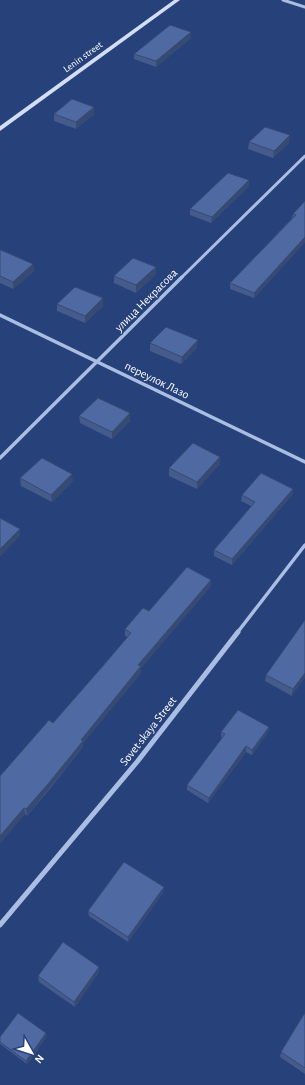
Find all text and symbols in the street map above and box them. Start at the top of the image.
street label: Lenin street [62,39,105,74]
street label: улица Некрасова [112,266,181,335]
street label: переулок Лазо [122,359,191,402]
street label: Sovet·skaya Street [117,694,179,768]
north arrow [12,1033,52,1073]
text: N [33,1053,46,1065]

